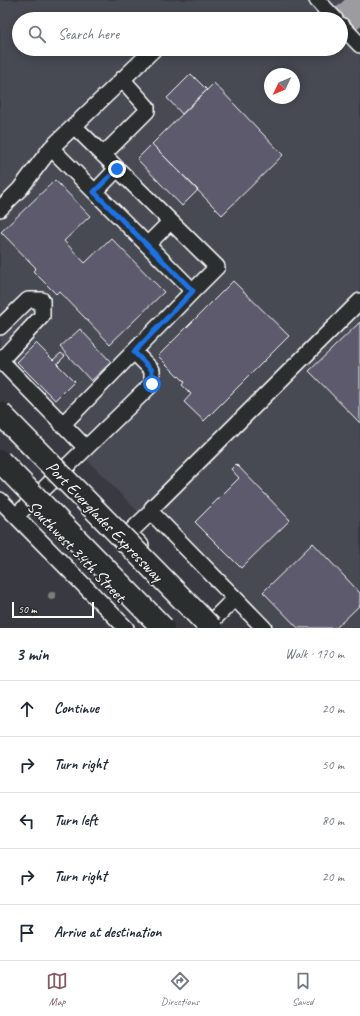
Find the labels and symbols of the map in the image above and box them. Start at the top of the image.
north arrow [264,68,300,104]
route end [108,160,126,178]
route start [143,375,161,393]
street label: Port Everglades Expressway [42,457,168,587]
street label: Southwest 34th Street [23,496,132,608]
scale bar [12,600,94,619]

